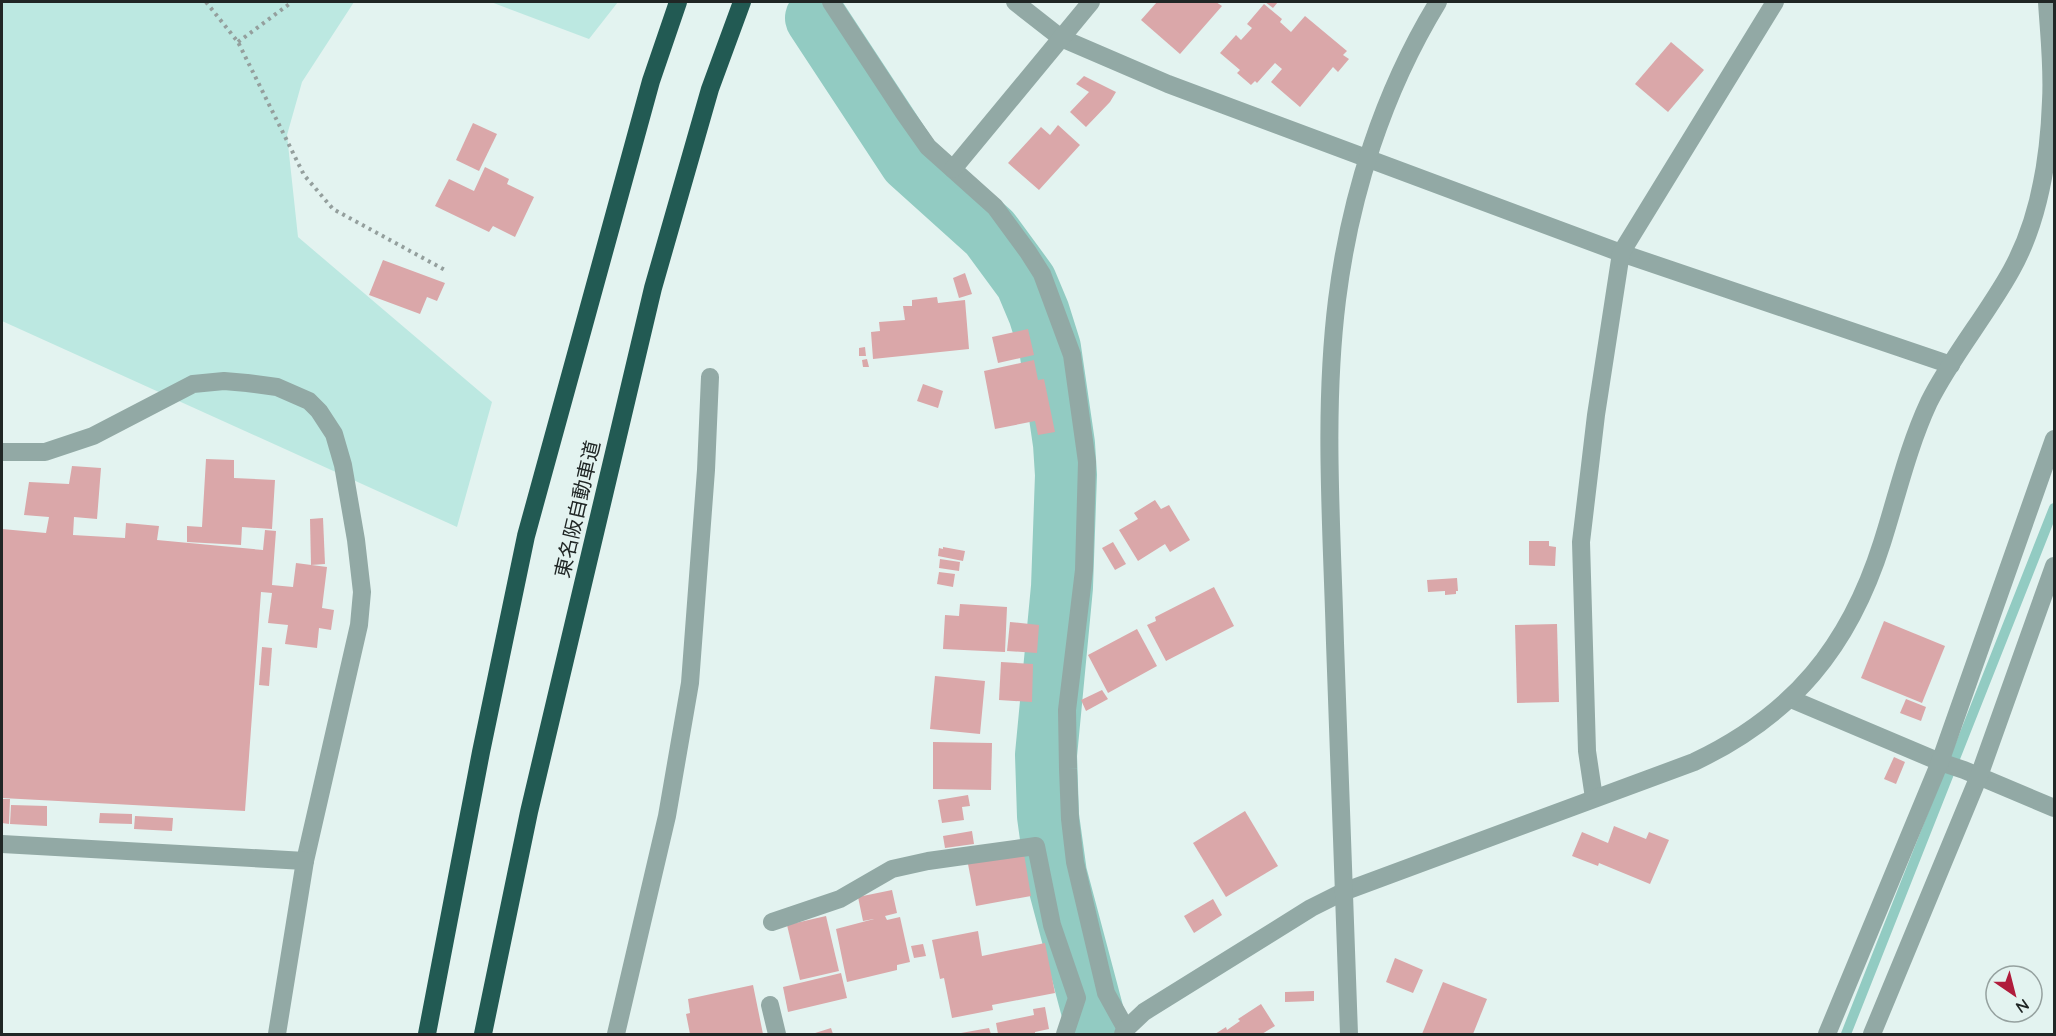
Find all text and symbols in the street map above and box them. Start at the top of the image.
street label: 東名阪自動車道 [549,438,605,580]
north arrow [1984,964,2044,1024]
text: N [2012,995,2033,1018]

